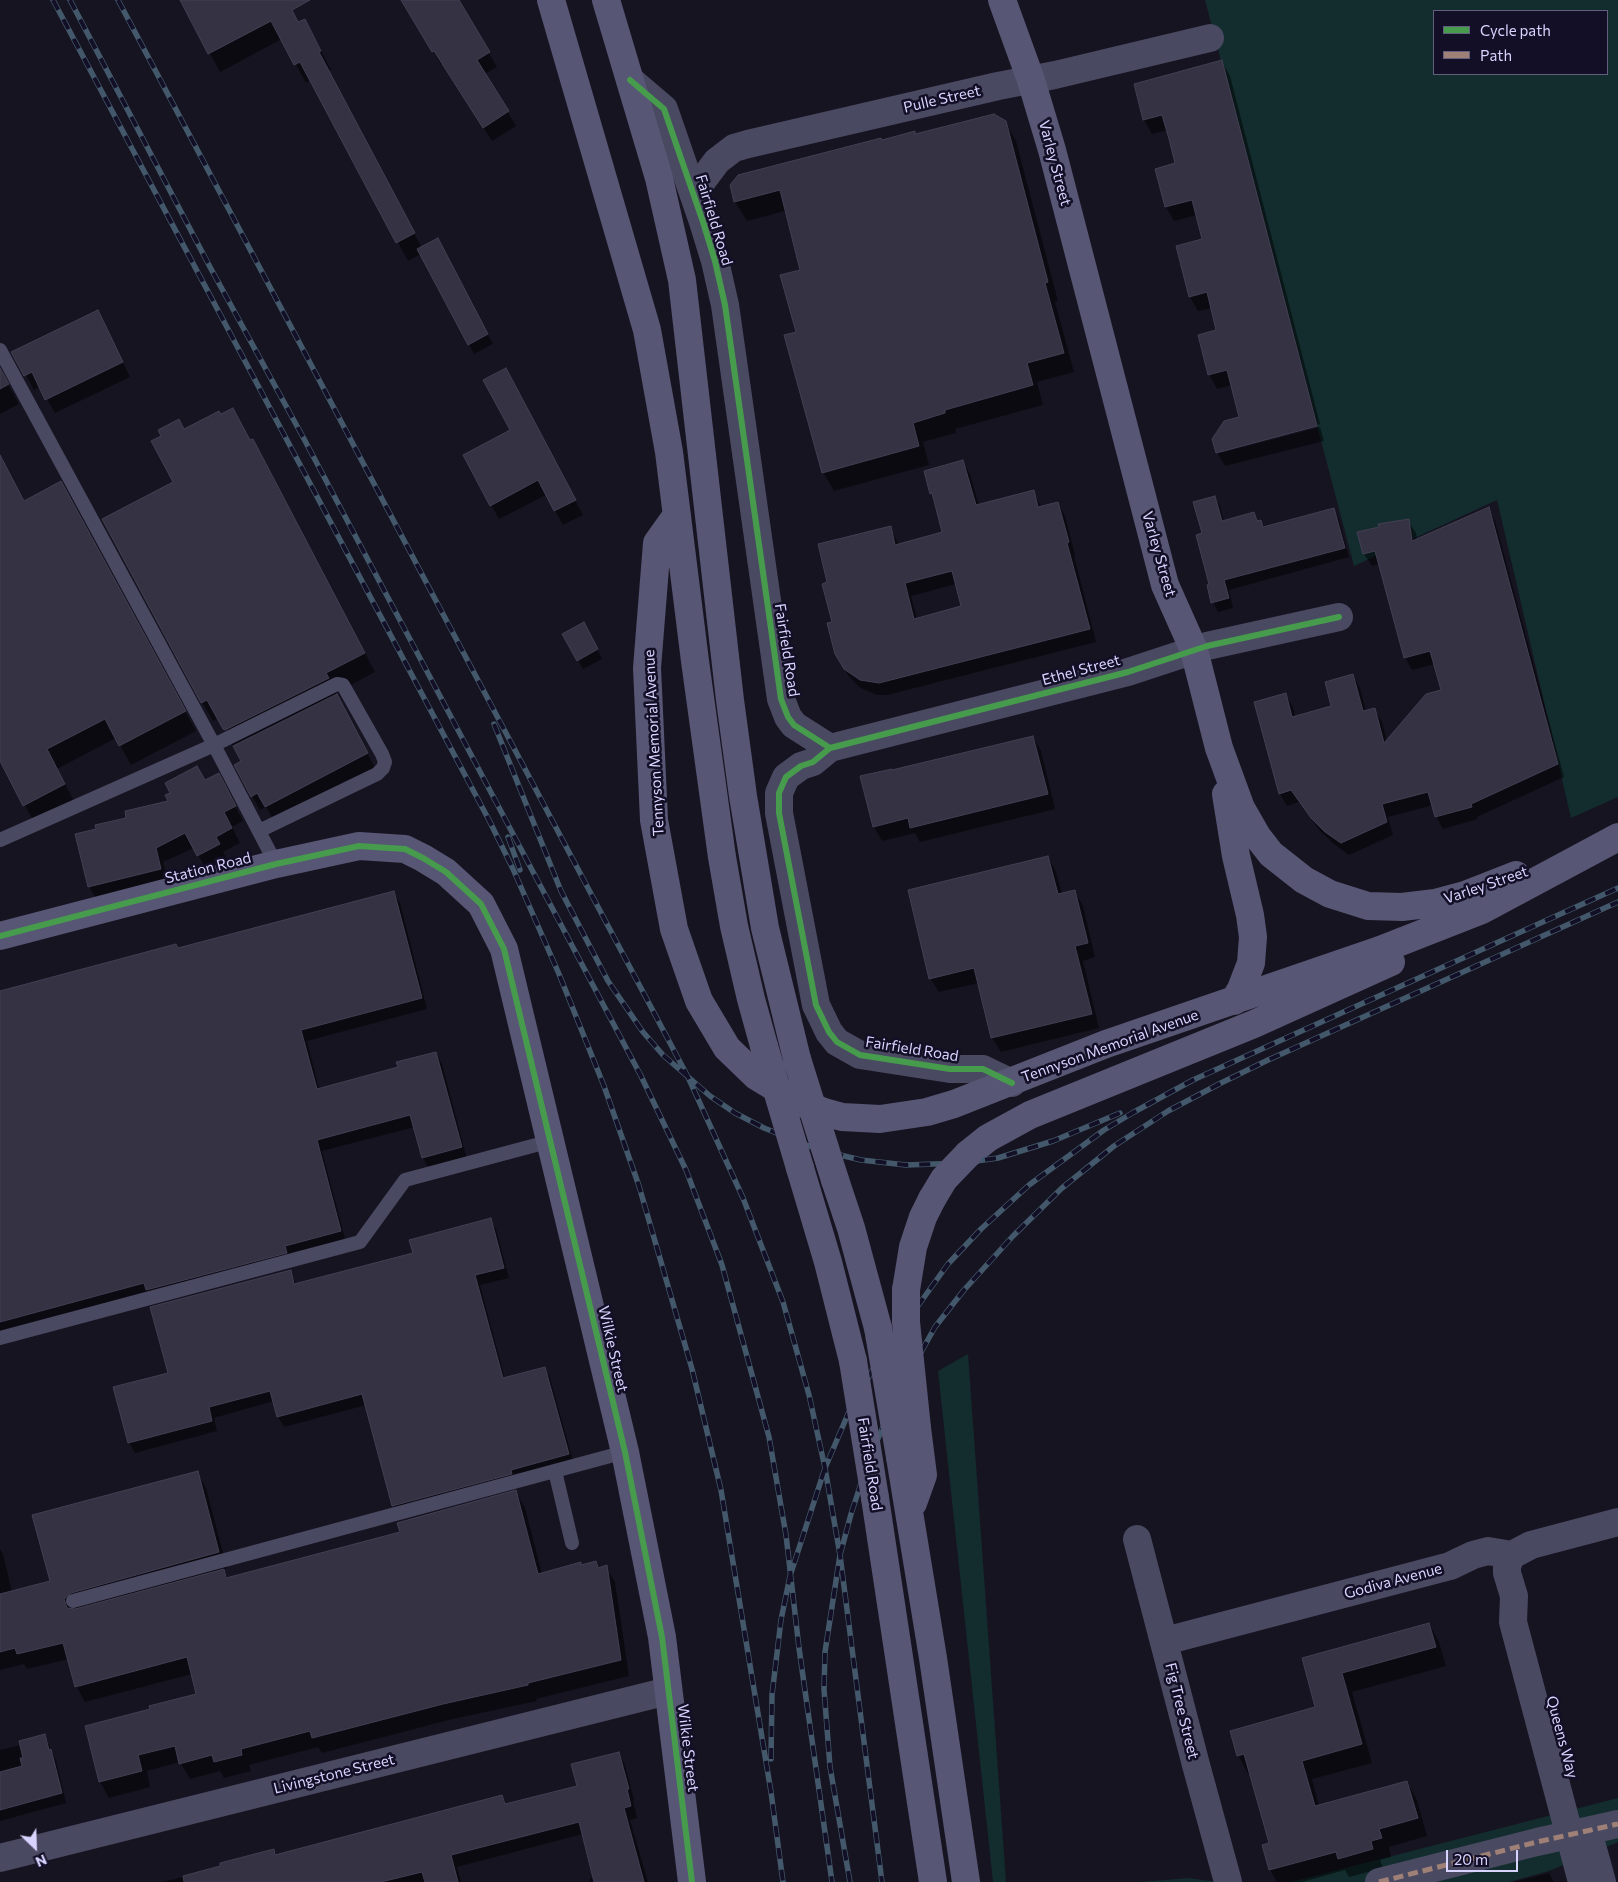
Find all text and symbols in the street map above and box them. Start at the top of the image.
legend [1433,10,1608,75]
text: Cycle path [1480,21,1551,39]
text: Path [1480,46,1512,64]
street label: Pulle Street [902,81,982,117]
street label: Varley Street [1035,118,1075,208]
street label: Fairfield Road [692,172,736,268]
street label: Varley Street [1138,509,1180,599]
street label: Fairfield Road [771,602,803,698]
street label: Tennyson Memorial Avenue [640,649,668,837]
street label: Ethel Street [1040,651,1122,689]
street label: Station Road [163,849,253,887]
street label: Varley Street [1442,862,1530,908]
street label: Tennyson Memorial Avenue [1019,1006,1201,1086]
street label: Fairfield Road [864,1033,960,1065]
street label: Wilkie Street [594,1304,632,1394]
street label: Fairfield Road [854,1416,886,1512]
street label: Godiva Avenue [1342,1559,1444,1603]
street label: Fig Tree Street [1161,1661,1203,1761]
street label: Queens Way [1542,1694,1582,1780]
street label: Wilkie Street [674,1703,702,1793]
street label: Livingstone Street [272,1750,396,1798]
north arrow [10,1822,60,1872]
scale bar [1448,1840,1520,1872]
text: 20 m [1454,1850,1488,1868]
text: N [33,1851,50,1871]

